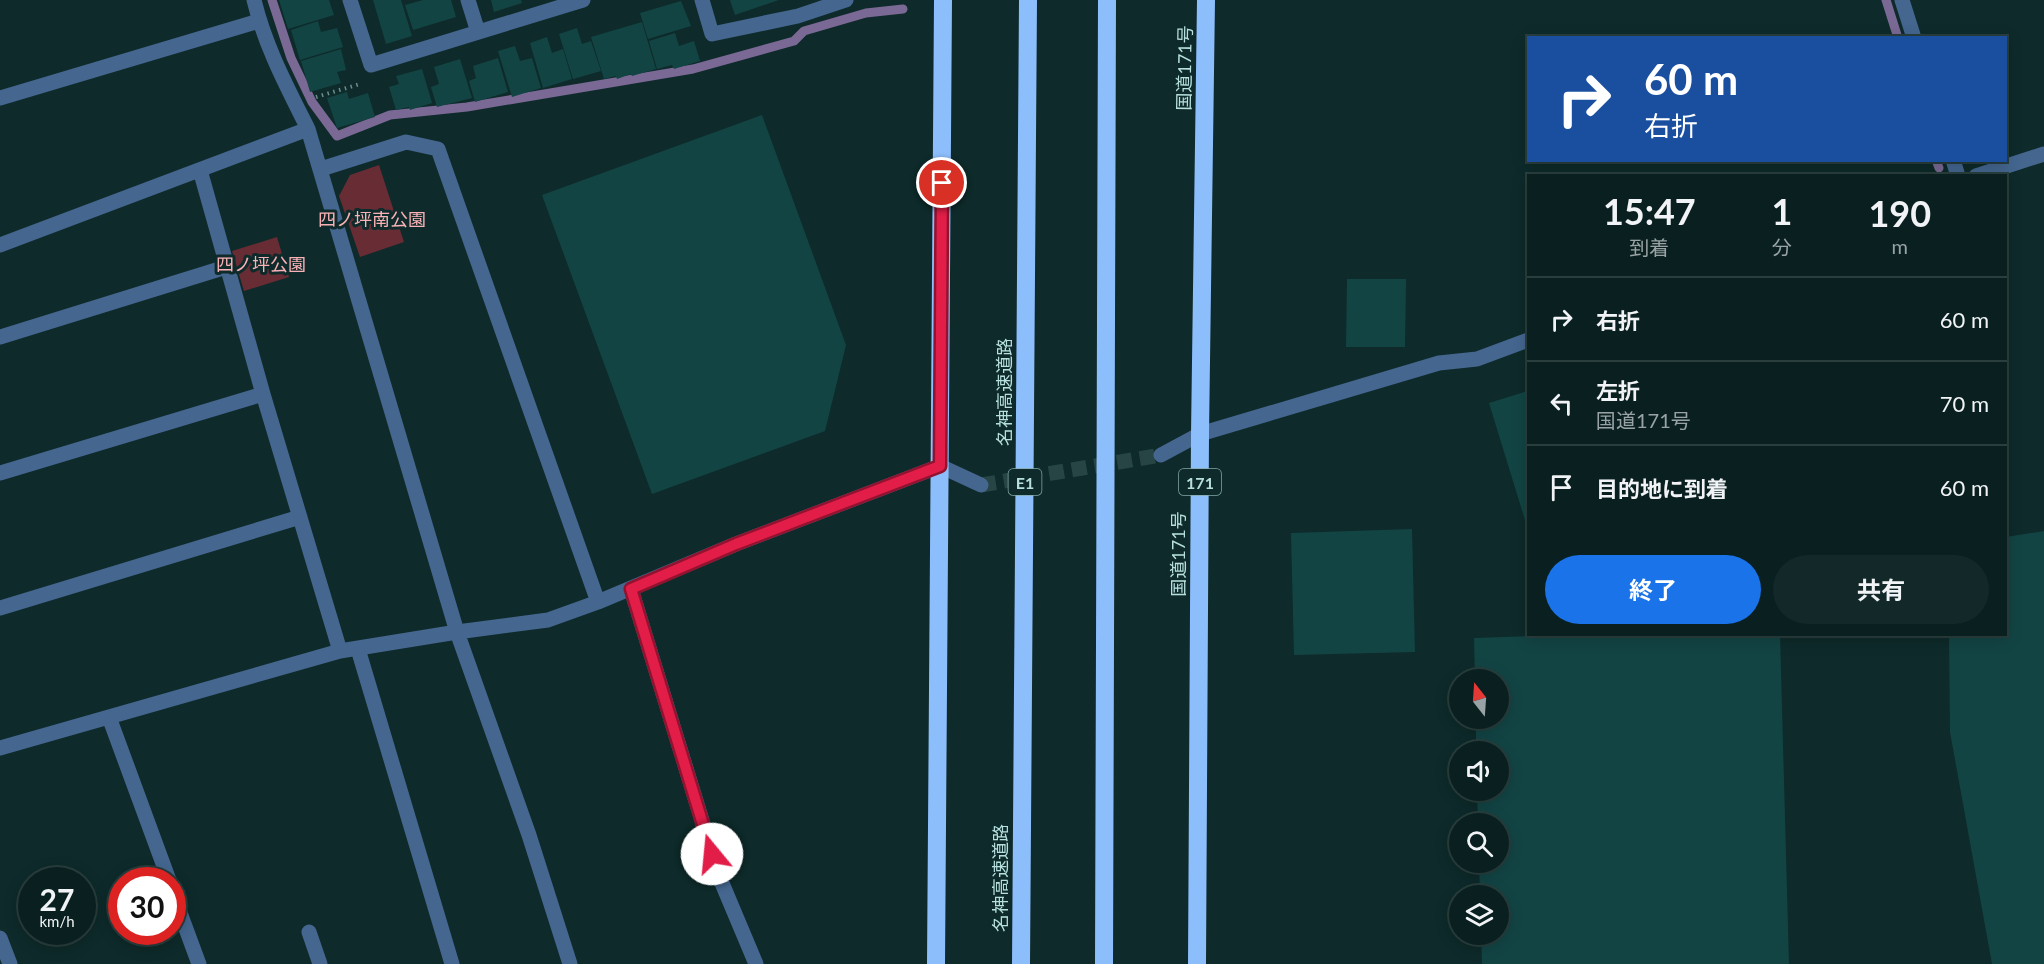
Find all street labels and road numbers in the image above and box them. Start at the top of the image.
street label: 国道171号 [1172,25,1196,111]
street label: 名神高速道路 [993,338,1015,446]
road number: E1 [1008,469,1042,495]
road number: 171 [1179,469,1221,495]
street label: 国道171号 [1167,511,1189,597]
street label: 名神高速道路 [989,824,1011,932]

